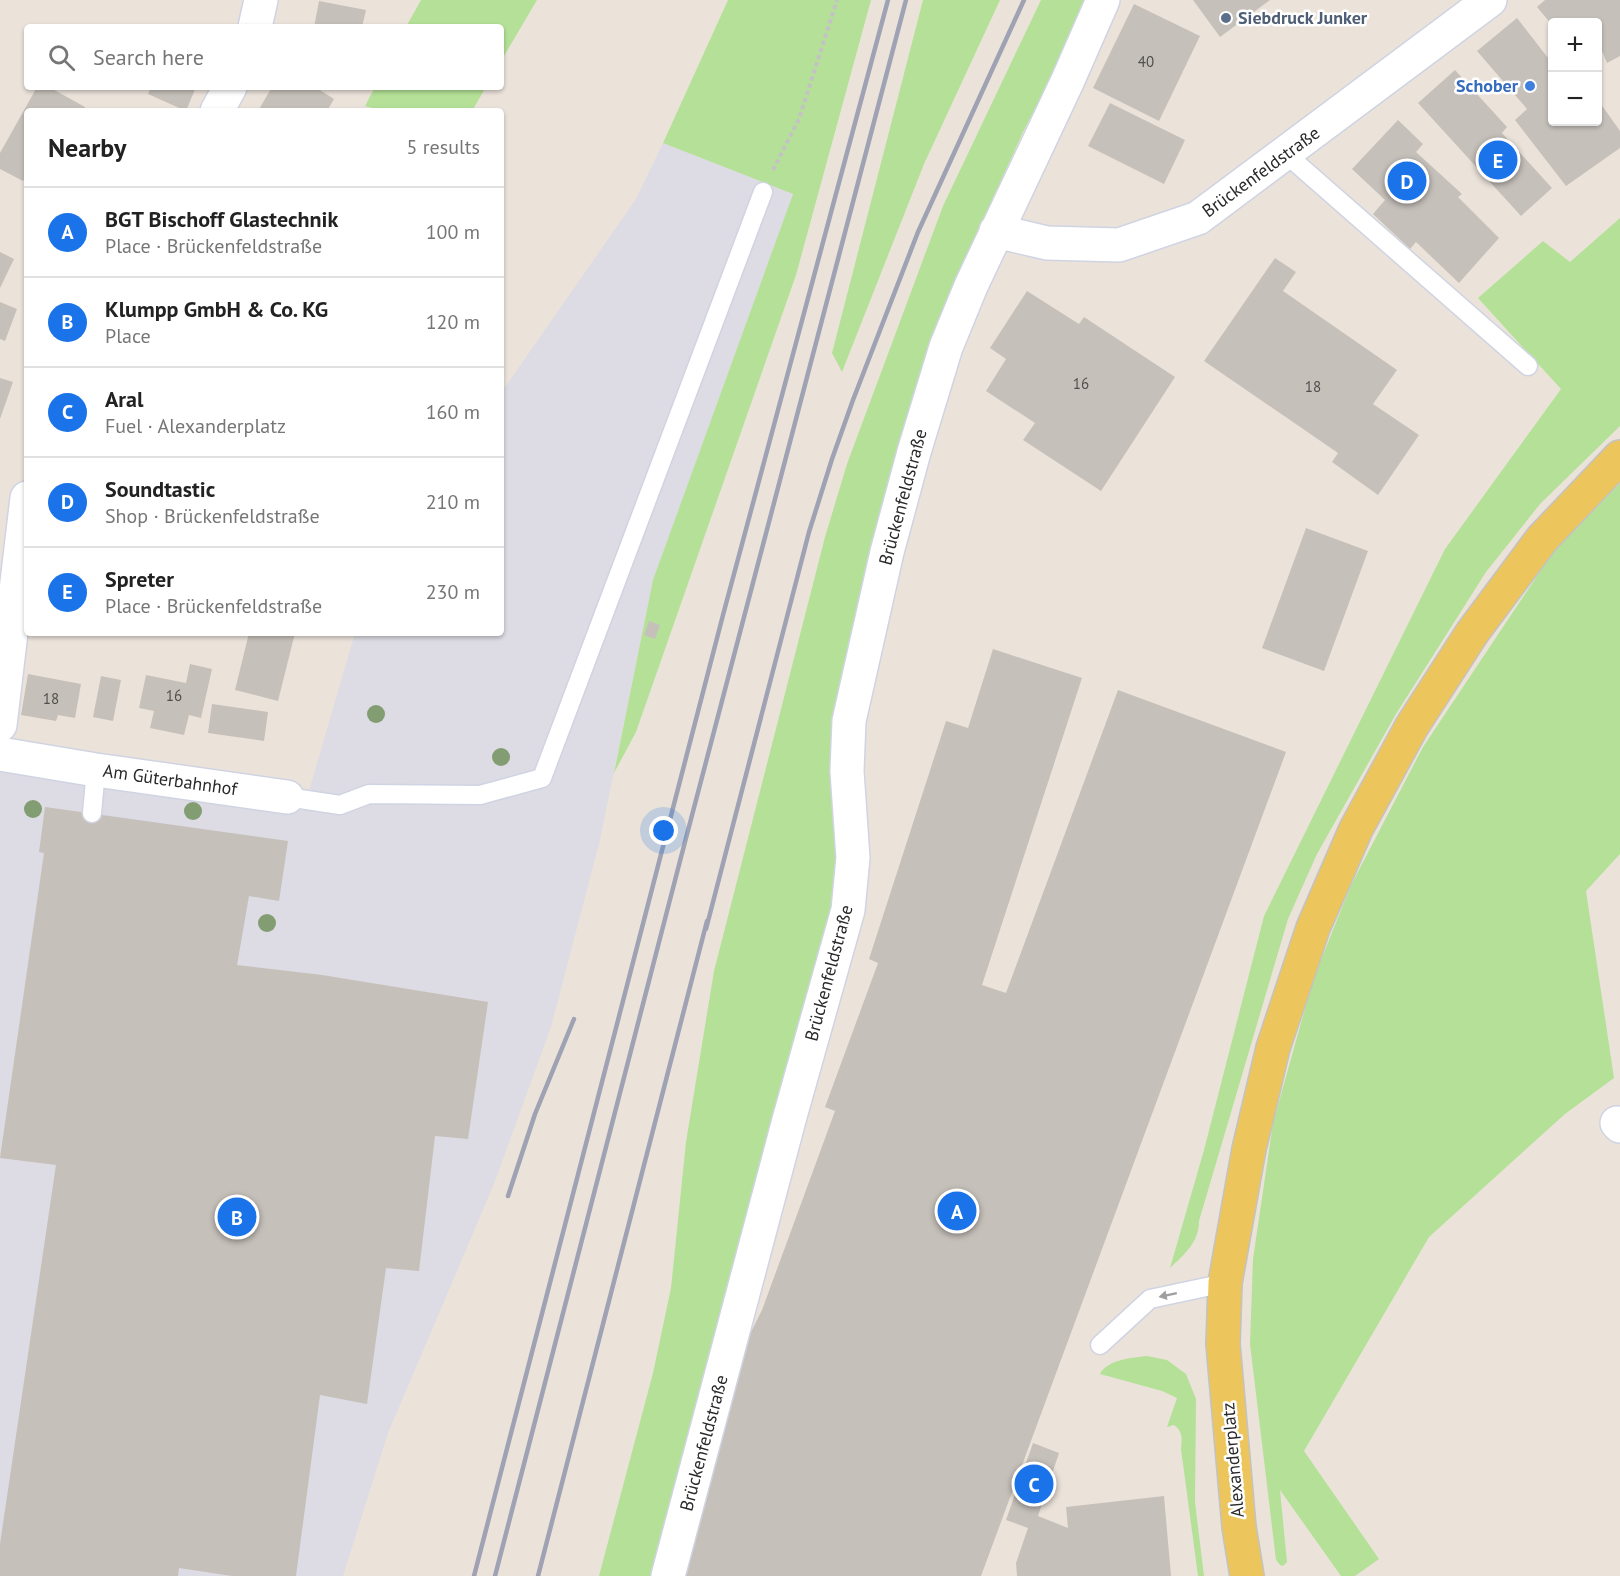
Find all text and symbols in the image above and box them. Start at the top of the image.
place label: Siebdruck Junker [1238,6,1368,29]
marker: Siebdruck Junker [1219,11,1233,25]
map controls [1548,18,1602,126]
button: + [1548,18,1602,72]
search box [24,24,504,90]
icon: search [45,41,78,74]
text: Search here [93,43,204,71]
house number: 40 [1138,52,1154,71]
button: − [1548,72,1602,126]
place label: Schober [1456,74,1519,97]
marker: Schober [1523,79,1537,93]
street label: Brückenfeldstraße [1197,121,1324,222]
text: Nearby [48,131,126,164]
text: 5 results [407,134,480,160]
pin: E [1478,138,1518,182]
pin: D [1388,158,1426,204]
text: BGT Bischoff Glastechnik [105,205,338,233]
text: A [61,219,74,245]
text: 100 m [426,219,480,245]
text: Place · Brückenfeldstraße [105,233,322,259]
text: Klumpp GmbH & Co. KG [105,295,328,323]
text: B [62,309,73,335]
text: 120 m [426,309,480,335]
text: Place [105,323,151,349]
house number: 16 [1073,374,1089,393]
house number: 18 [1305,377,1321,396]
text: Aral [105,385,143,413]
text: C [62,399,73,425]
text: 160 m [426,399,480,425]
text: Fuel · Alexanderplatz [105,413,286,439]
street label: Brückenfeldstraße [873,426,932,567]
text: Soundtastic [105,475,215,503]
text: D [61,489,74,515]
text: 210 m [426,489,480,515]
text: Shop · Brückenfeldstraße [105,503,320,529]
text: Spreter [105,565,174,593]
text: E [62,579,73,605]
text: 230 m [426,579,480,605]
text: Place · Brückenfeldstraße [105,593,322,619]
house number: 16 [166,686,182,705]
house number: 18 [43,689,59,708]
street label: Am Güterbahnhof [102,759,240,800]
your location [649,816,678,845]
street label: Brückenfeldstraße [799,902,858,1043]
pin: A [938,1188,976,1234]
pin: B [218,1194,256,1240]
one-way arrow [1159,1291,1178,1300]
street label: Brückenfeldstraße [674,1372,733,1513]
street label: Alexanderplatz [1216,1401,1249,1519]
pin: C [1014,1462,1054,1506]

